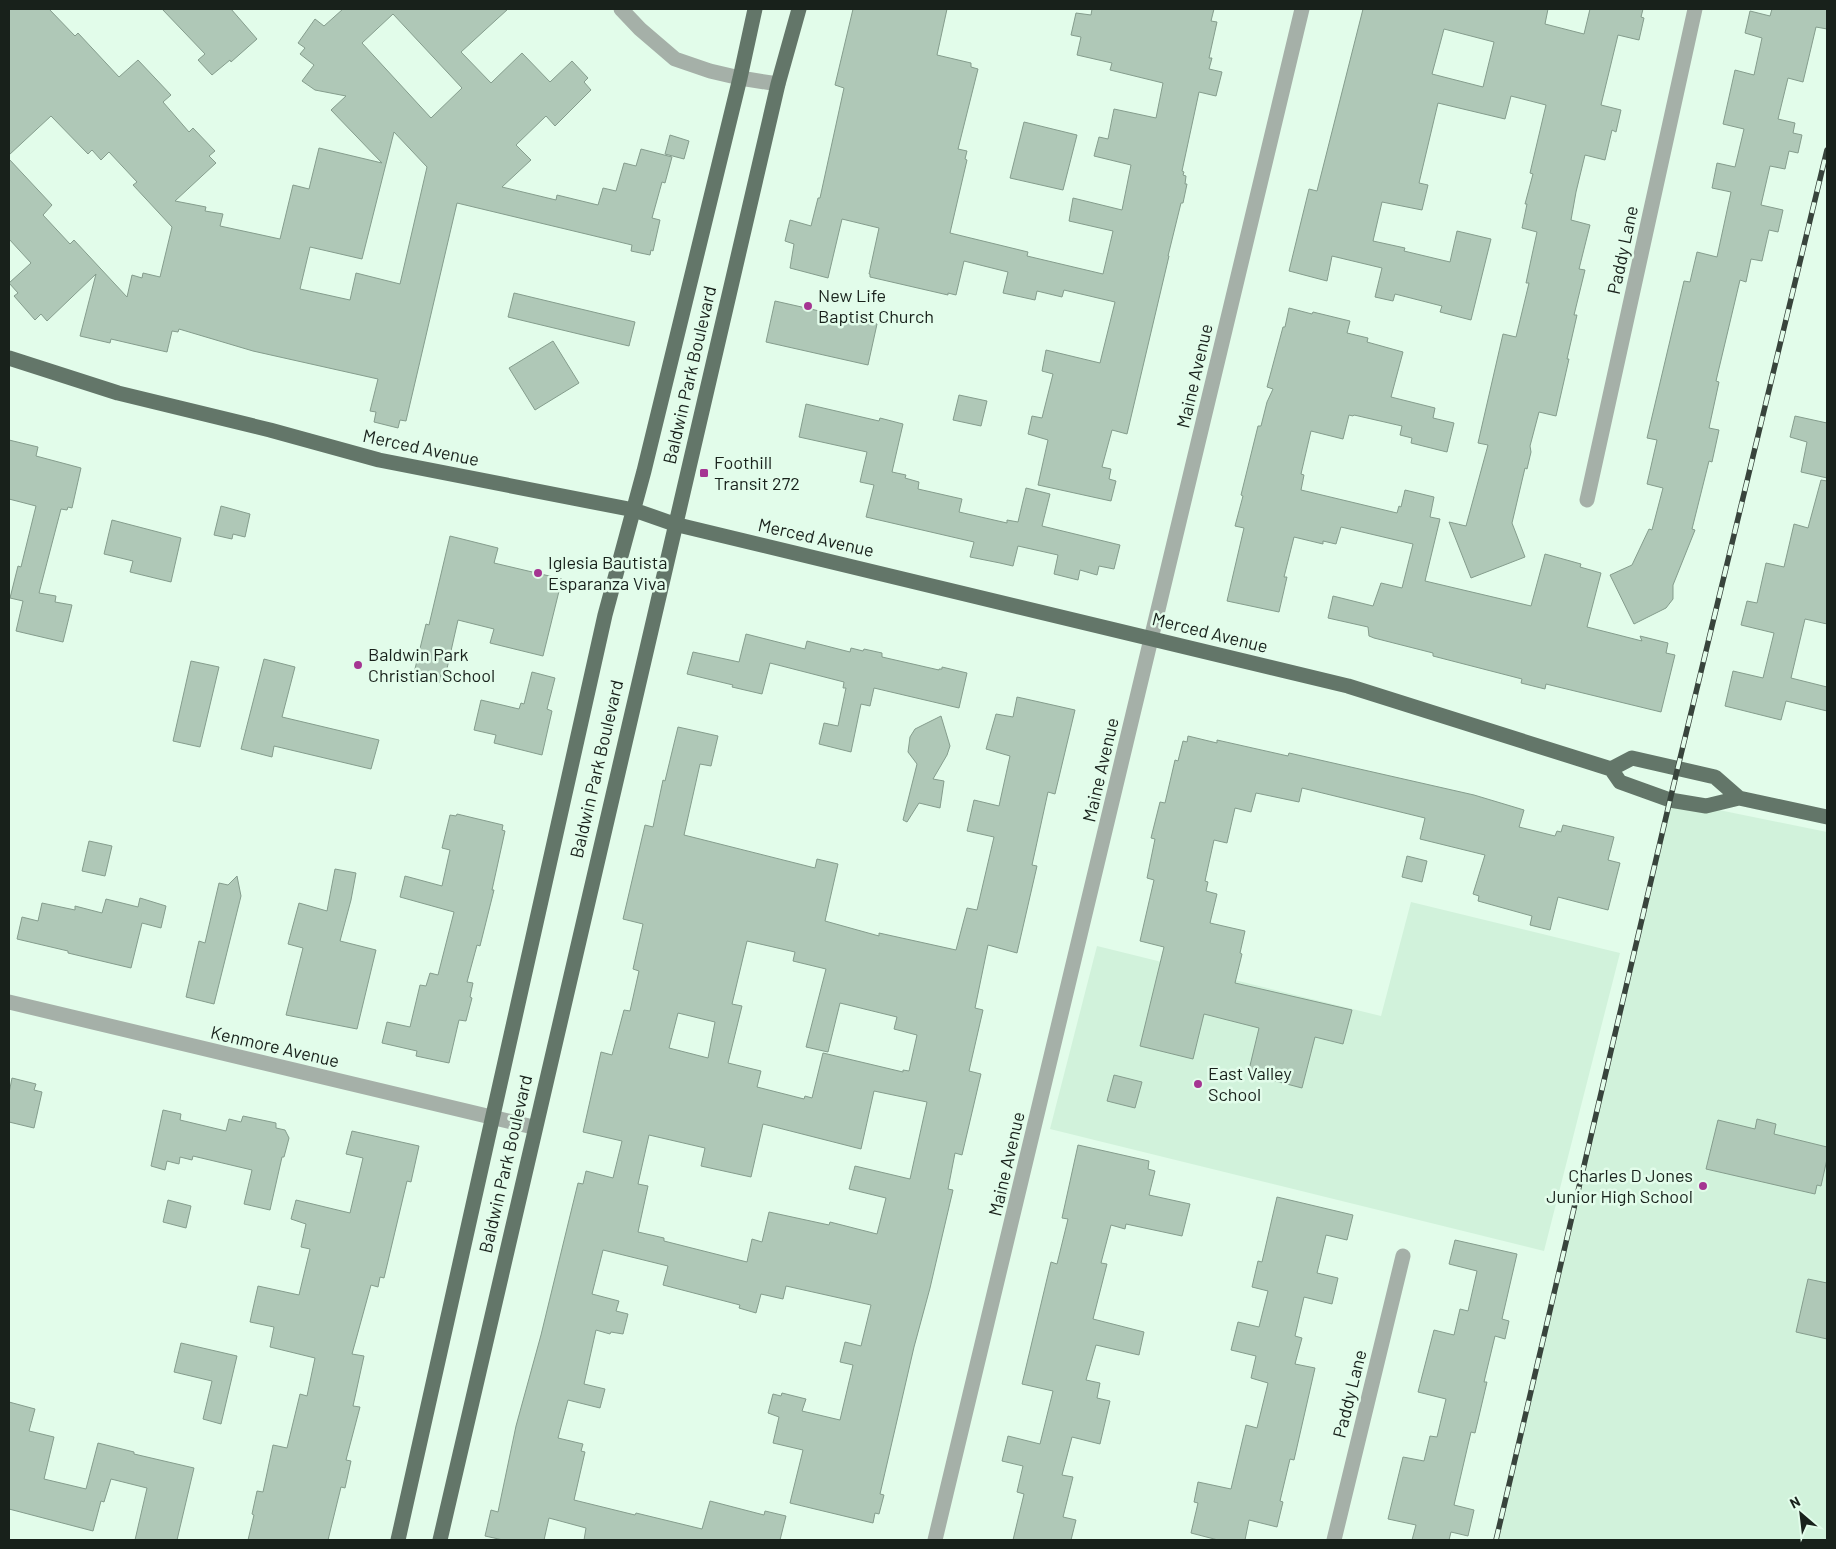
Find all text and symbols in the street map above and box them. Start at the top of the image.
street label: Paddy Lane [1602,204,1642,296]
street label: Baldwin Park Boulevard [658,283,720,466]
place label: New Life Baptist Church [818,284,934,327]
marker: New Life Baptist Church [802,300,814,312]
street label: Maine Avenue [1171,321,1217,430]
street label: Merced Avenue [361,424,481,470]
place label: Foothill Transit 272 [714,451,800,494]
marker: Foothill Transit 272 [698,467,710,479]
street label: Merced Avenue [756,513,876,561]
place label: Iglesia Bautista Esparanza Viva [548,551,667,594]
marker: Iglesia Bautista Esparanza Viva [532,567,544,579]
street label: Merced Avenue [1150,607,1270,657]
place label: Baldwin Park Christian School [368,643,495,686]
marker: Baldwin Park Christian School [352,659,364,671]
street label: Baldwin Park Boulevard [565,677,627,860]
street label: Maine Avenue [1077,715,1123,824]
street label: Kenmore Avenue [209,1021,342,1072]
place label: East Valley School [1208,1062,1292,1105]
street label: Baldwin Park Boulevard [474,1072,536,1255]
marker: East Valley School [1192,1078,1204,1090]
street label: Maine Avenue [983,1109,1029,1218]
place label: Charles D Jones Junior High School [1546,1164,1693,1207]
marker: Charles D Jones Junior High School [1697,1180,1709,1192]
street label: Paddy Lane [1327,1347,1371,1440]
north arrow [1776,1489,1826,1539]
text: N [1787,1492,1803,1512]

